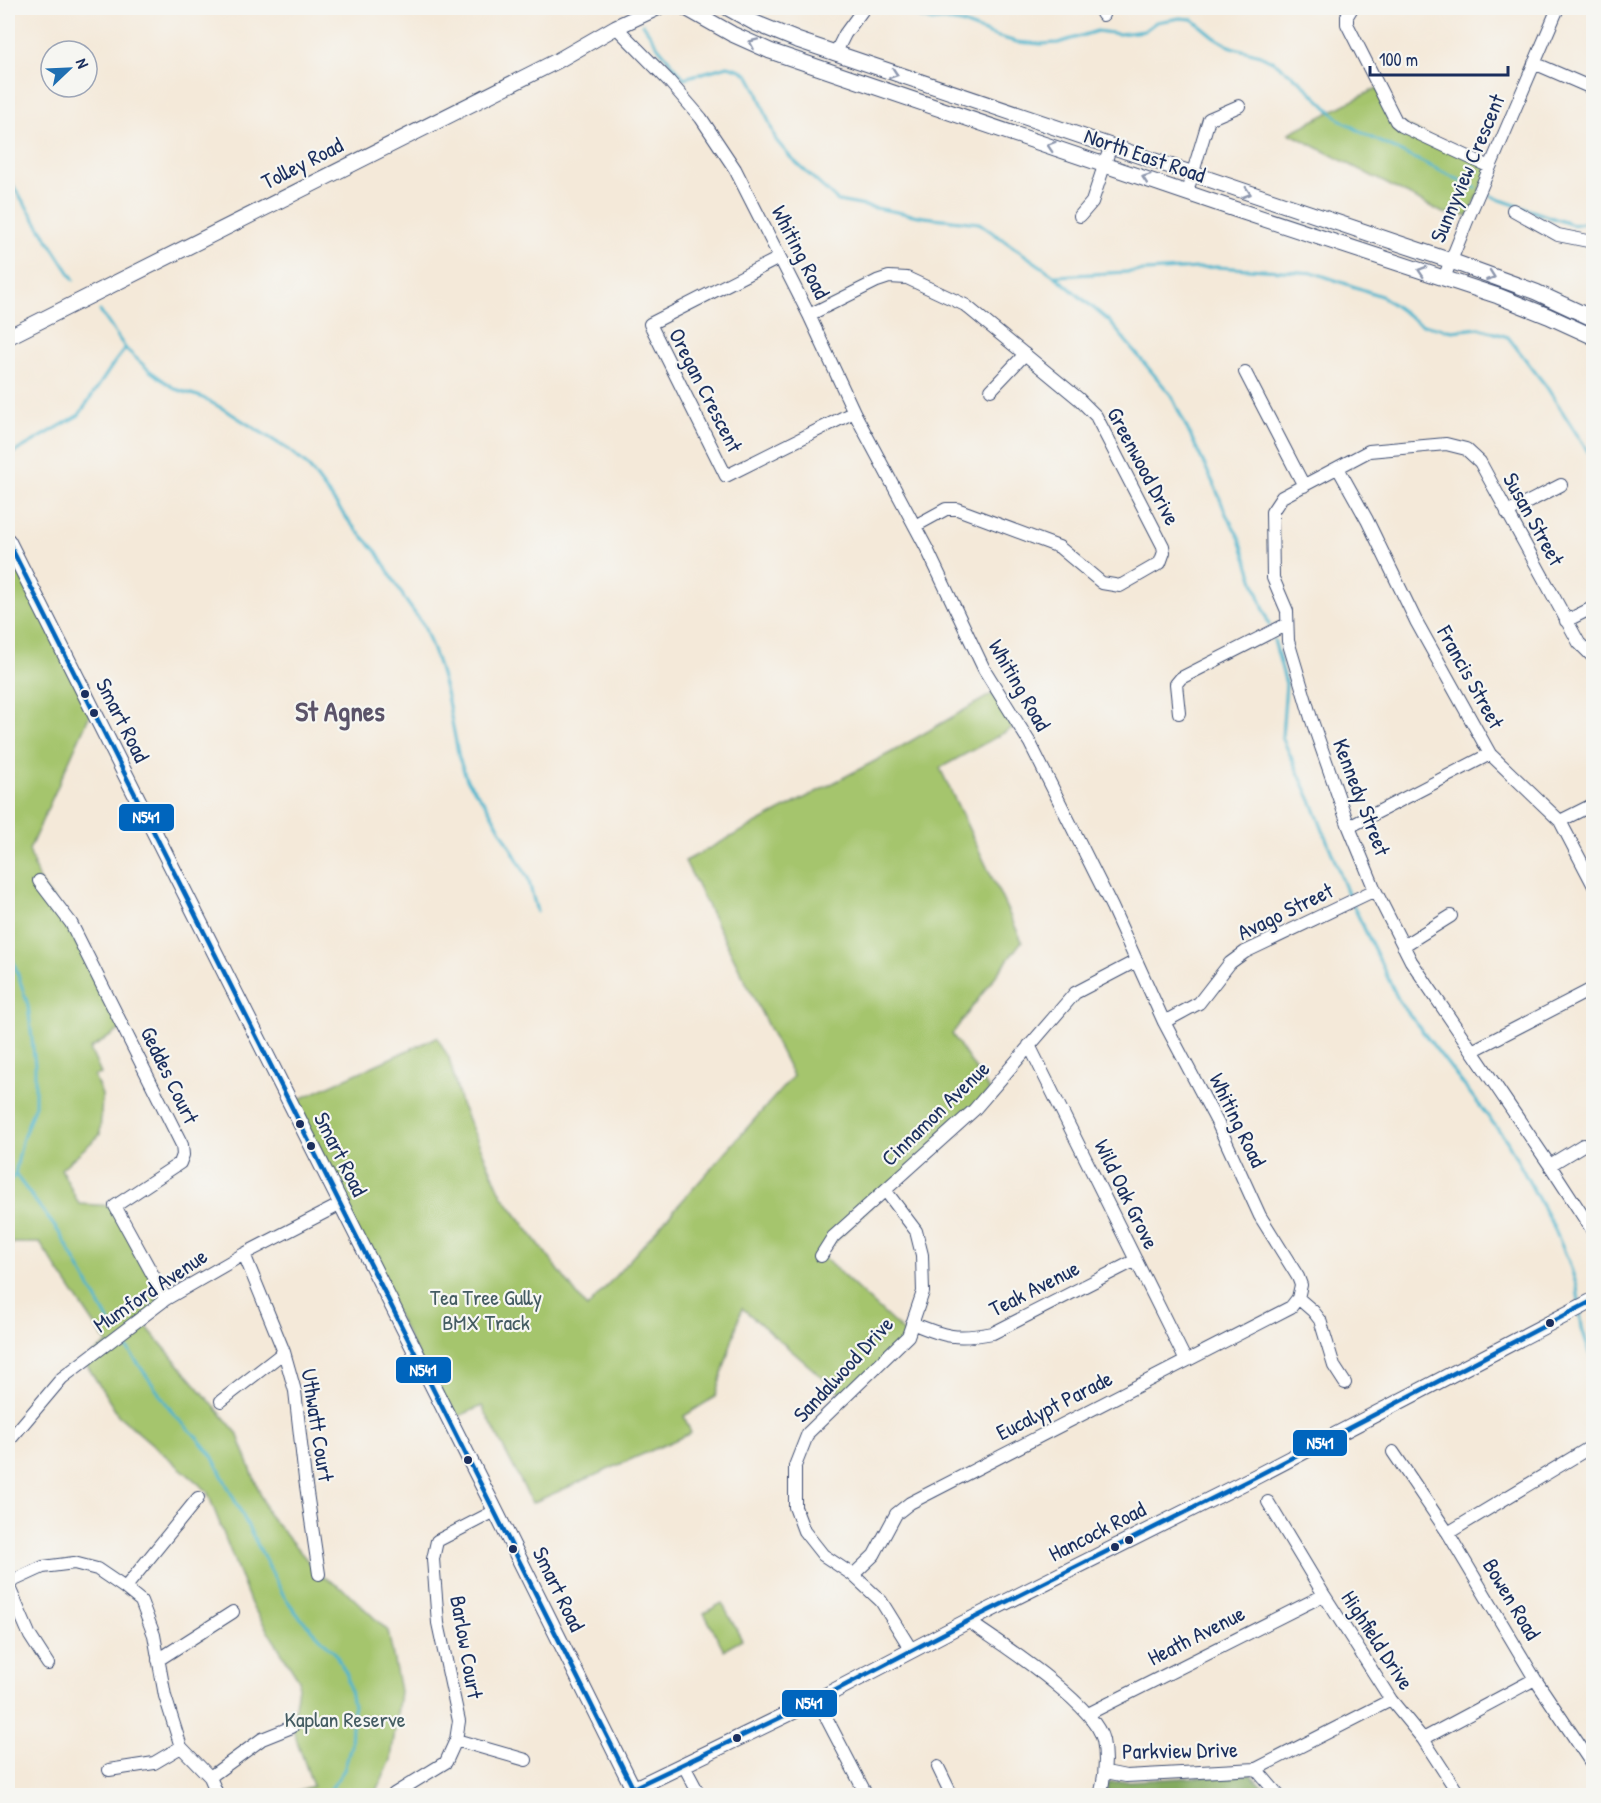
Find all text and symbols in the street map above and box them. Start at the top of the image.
north arrow [39,39,99,99]
one-way arrow [748,39,759,51]
scale bar [1370,39,1508,77]
text: 100 m [1379,47,1418,72]
text: N [71,55,95,72]
one-way arrow [888,67,899,79]
street label: Sunnyview Crescent [1422,89,1512,247]
street label: North East Road [1080,120,1210,190]
street label: Tolley Road [256,130,348,196]
one-way arrow [1046,141,1057,153]
one-way arrow [1141,173,1152,186]
one-way arrow [1241,186,1252,198]
street label: Whiting Road [765,200,837,304]
one-way arrow [1417,265,1428,278]
one-way arrow [1485,268,1496,281]
street label: Oregan Crescent [662,323,750,458]
street label: Greenwood Drive [1100,402,1188,530]
street label: Susan Street [1496,467,1572,571]
street label: Francis Street [1430,619,1512,734]
street label: Whiting Road [982,634,1058,737]
street label: Smart Road [89,673,157,768]
unlabelled marker [79,688,91,700]
district label: St Agnes [295,692,385,731]
unlabelled marker [88,707,100,719]
street label: Kennedy Street [1326,734,1398,860]
line badge: N541 [118,803,175,832]
text: N541 [132,806,160,828]
street label: Avago Street [1232,875,1338,947]
street label: Geddes Court [134,1021,207,1129]
street label: Cinnamon Avenue [874,1053,996,1172]
street label: Whiting Road [1202,1068,1274,1172]
street label: Smart Road [307,1107,375,1202]
unlabelled marker [294,1118,306,1130]
street label: Wild Oak Grove [1088,1134,1167,1254]
unlabelled marker [305,1140,317,1152]
street label: Mumford Avenue [87,1241,213,1339]
street label: Teak Avenue [984,1252,1085,1324]
park label: Tea Tree Gully BMX Track [430,1282,542,1337]
street label: Sandalwood Drive [786,1309,900,1428]
unlabelled marker [1544,1317,1556,1329]
line badge: N541 [395,1356,452,1384]
text: N541 [409,1359,437,1381]
street label: Eucalypt Parade [991,1363,1117,1447]
street label: Uthwatt Court [294,1367,342,1484]
line badge: N541 [1292,1429,1348,1457]
text: N541 [1306,1432,1334,1454]
unlabelled marker [462,1454,474,1466]
street label: Hancock Road [1043,1494,1151,1568]
unlabelled marker [1123,1534,1135,1546]
unlabelled marker [1109,1541,1121,1553]
street label: Smart Road [526,1542,593,1637]
unlabelled marker [507,1543,519,1555]
street label: Bowen Road [1476,1553,1548,1646]
street label: Highfield Drive [1335,1585,1421,1696]
street label: Barlow Court [443,1593,491,1701]
street label: Heath Avenue [1142,1598,1250,1672]
line badge: N541 [781,1689,838,1718]
text: N541 [795,1692,823,1714]
park label: Kaplan Reserve [284,1704,406,1734]
unlabelled marker [731,1732,743,1744]
street label: Parkview Drive [1122,1734,1238,1766]

